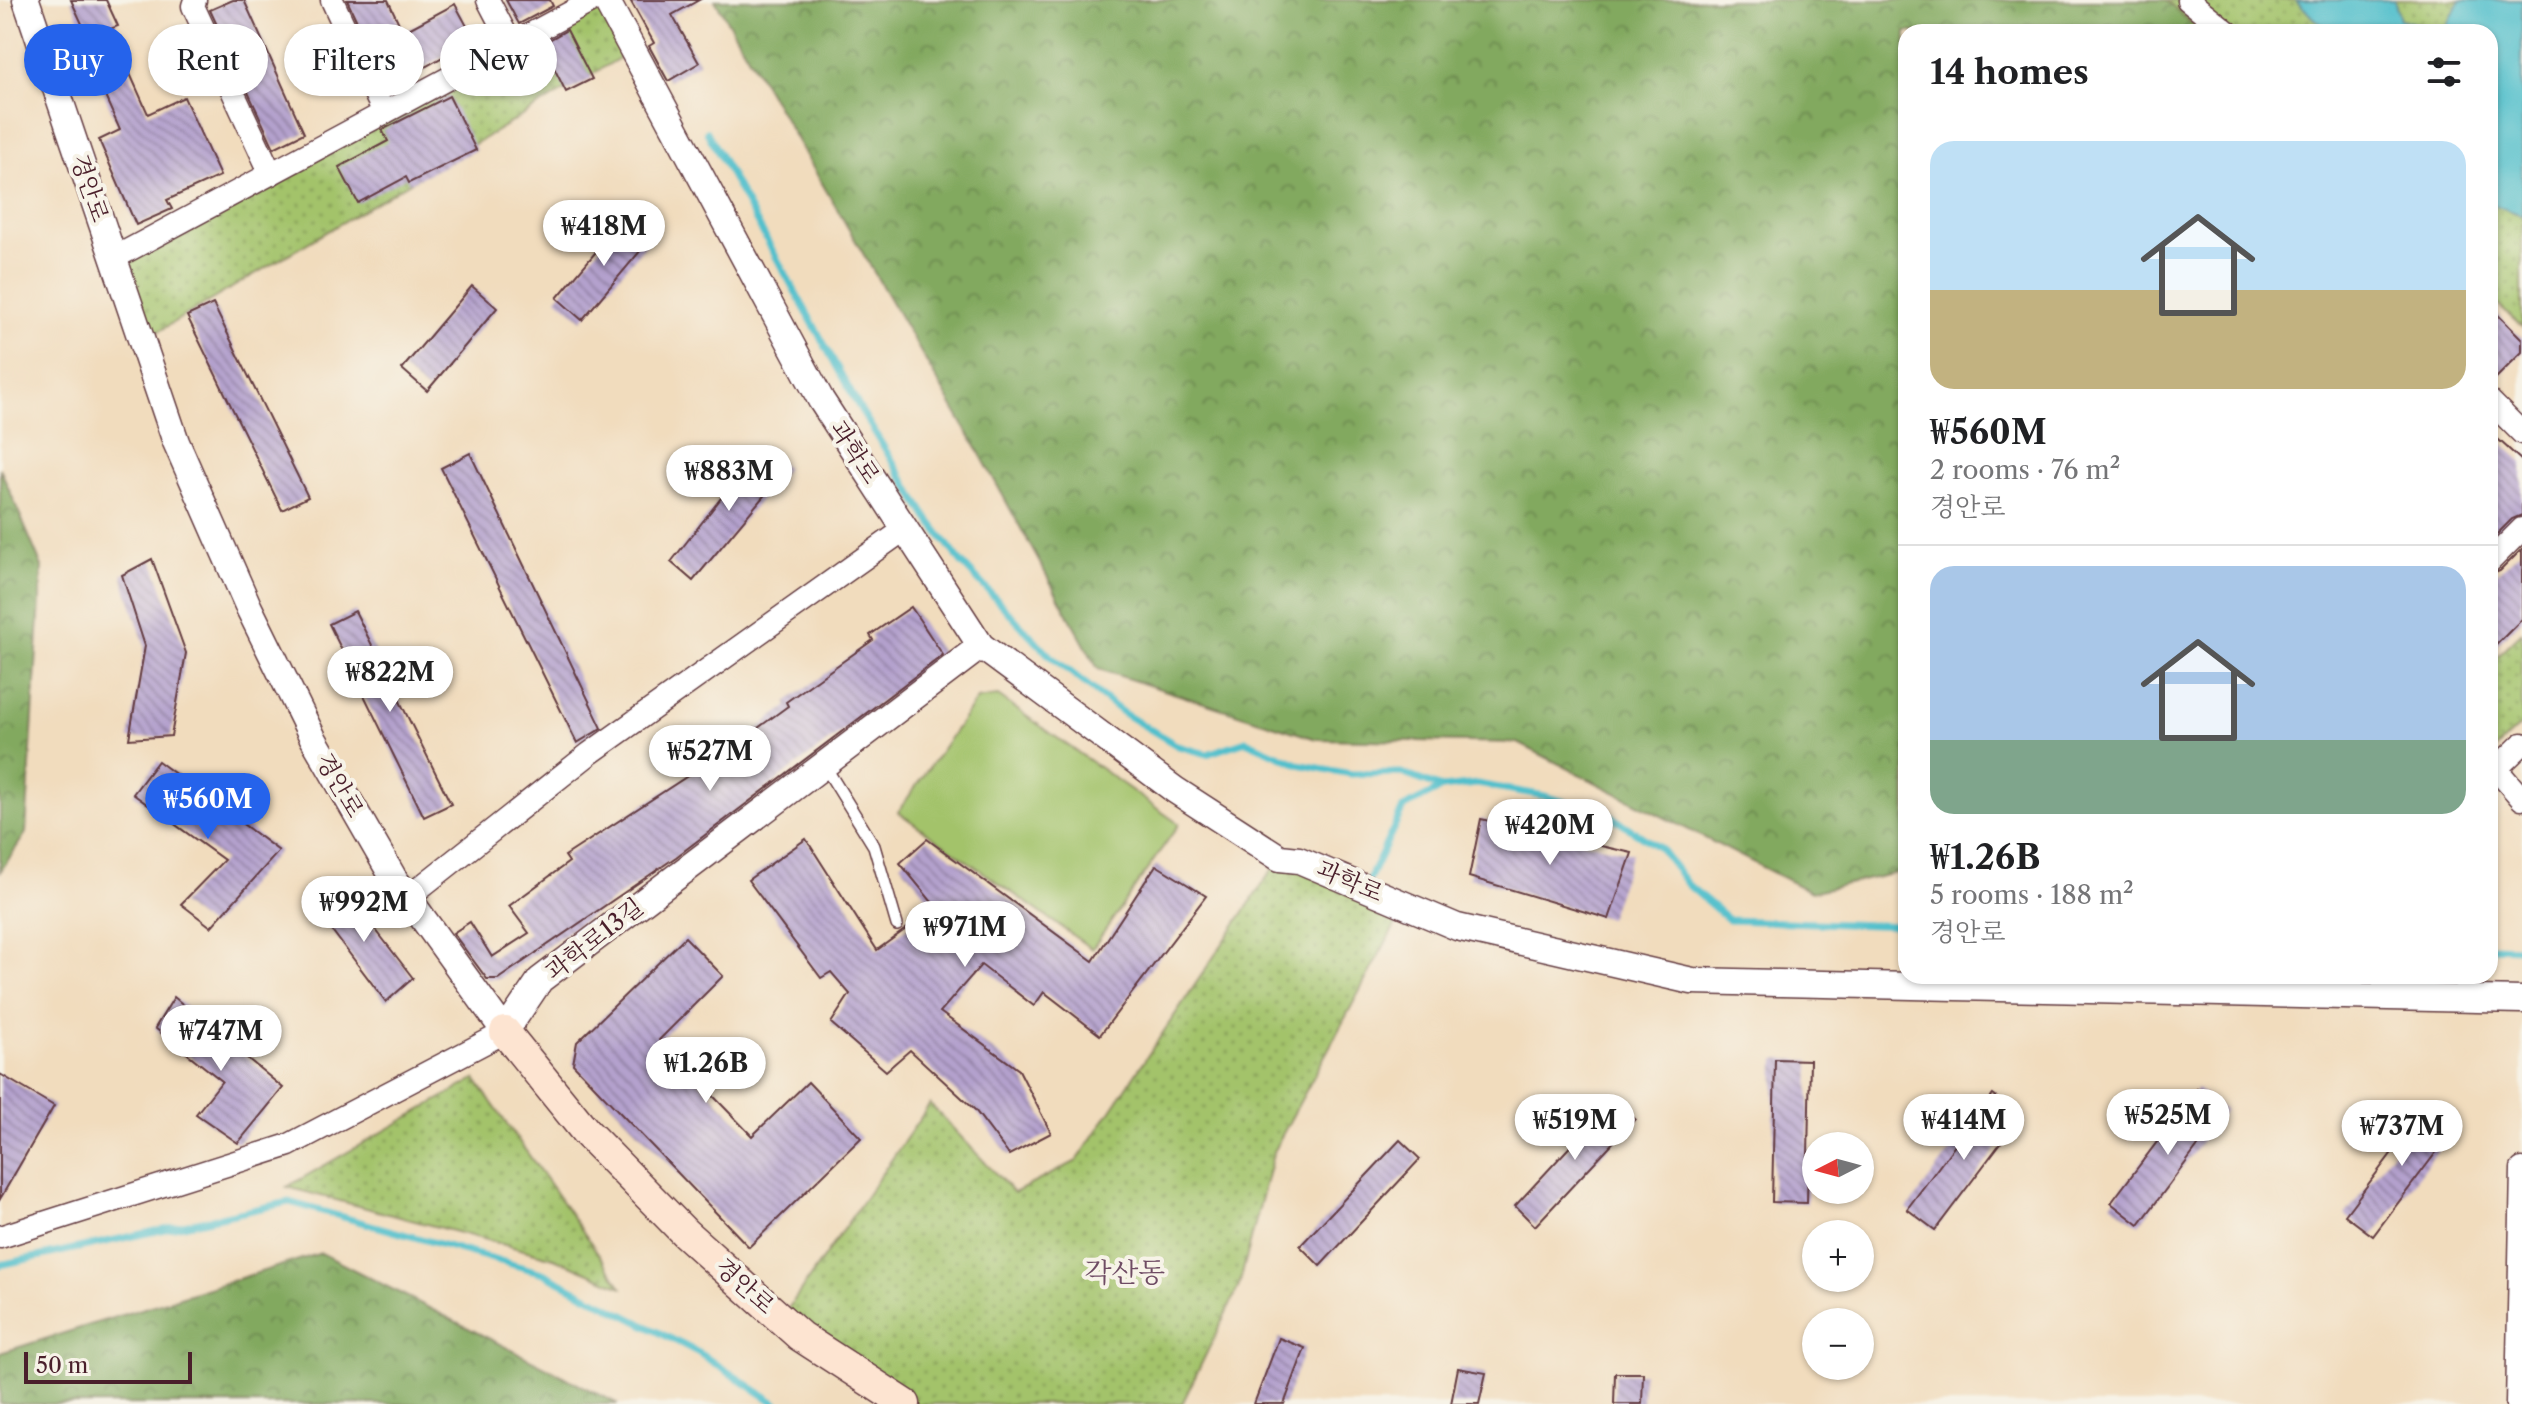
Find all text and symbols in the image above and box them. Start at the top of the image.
chip: Buy [24,24,132,96]
chip: Rent [148,24,268,96]
chip: Filters [284,24,424,96]
chip: New [440,24,557,96]
icon: filters [2422,50,2466,94]
text: 14 homes [1930,51,2089,93]
street label: 경안로 [65,150,115,226]
icon: home [2126,193,2270,337]
pin: ₩418M [548,200,660,268]
text: ₩418M [561,210,647,242]
text: ₩560M [1930,411,2047,453]
street label: 과학로 [824,415,886,489]
pin: ₩883M [673,445,785,513]
text: 2 rooms · 76 m² [1930,454,2120,486]
text: ₩883M [684,455,774,487]
text: 경안로 [1930,491,2005,523]
icon: home [2126,618,2270,762]
pin: ₩822M [334,646,446,714]
text: ₩822M [345,656,435,688]
pin: ₩527M [654,725,766,793]
text: ₩527M [667,735,753,767]
street label: 경안로 [310,748,370,822]
pin: ₩560M [152,773,264,841]
text: ₩560M [163,783,253,815]
pin: ₩420M [1494,799,1606,867]
text: ₩420M [1505,809,1595,841]
text: ₩1.26B [1930,836,2040,878]
street label: 과학로 [1312,854,1388,908]
pin: ₩992M [308,876,420,944]
text: 5 rooms · 188 m² [1930,879,2134,911]
text: ₩992M [319,886,409,918]
street label: 과학로13길 [539,892,649,986]
pin: ₩971M [909,901,1021,969]
text: ₩971M [923,911,1007,943]
text: 경안로 [1930,916,2005,948]
pin: ₩747M [165,1005,277,1073]
text: ₩747M [179,1015,263,1047]
pin: ₩1.26B [641,1037,771,1105]
text: ₩1.26B [664,1047,748,1079]
pin: ₩525M [2112,1089,2224,1157]
pin: ₩519M [1519,1094,1631,1162]
pin: ₩414M [1908,1094,2020,1162]
text: ₩525M [2125,1099,2211,1131]
pin: ₩737M [2346,1100,2458,1168]
text: ₩519M [1533,1104,1617,1136]
text: ₩414M [1921,1104,2007,1136]
text: ₩737M [2360,1110,2444,1142]
north arrow [1802,1132,1874,1204]
map controls [1802,1132,1874,1380]
button: + [1802,1220,1874,1292]
street label: 경안로 [709,1252,781,1320]
district label: 각산동 [1084,1255,1166,1289]
button: − [1802,1308,1874,1380]
scale bar [24,1348,192,1384]
text: 50 m [36,1352,88,1379]

